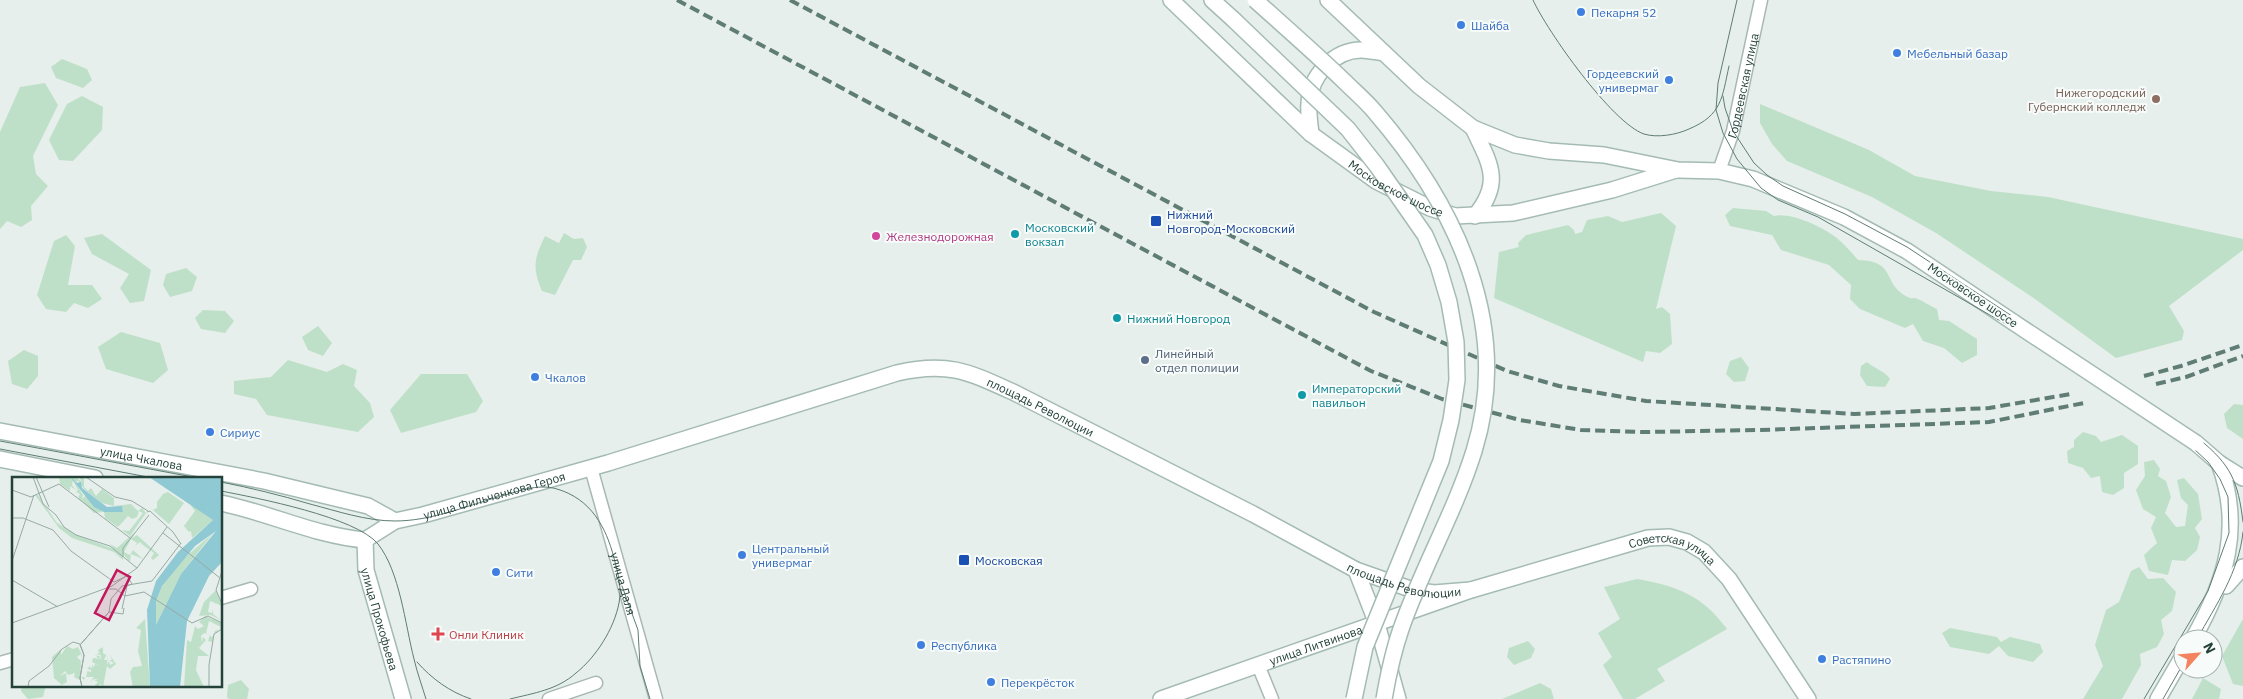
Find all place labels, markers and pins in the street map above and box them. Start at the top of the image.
place label: Пекарня 52 [1591,5,1656,20]
marker: Пекарня 52 [1575,6,1587,18]
place label: Шайба [1471,18,1510,33]
marker: Шайба [1455,19,1467,31]
place label: Мебельный базар [1907,46,2008,61]
marker: Мебельный базар [1891,47,1903,59]
place label: Гордеевский универмаг [1587,66,1659,95]
marker: Гордеевский универмаг [1663,74,1675,86]
place label: Нижегородский Губернский колледж [2028,85,2146,114]
marker: Нижегородский Губернский колледж [2150,93,2162,105]
place label: Нижний Новгород-Московский [1167,207,1295,236]
marker: Нижний Новгород-Московский [1149,214,1163,228]
place label: Московский вокзал [1025,220,1094,249]
marker: Московский вокзал [1009,228,1021,240]
place label: Железнодорожная [886,229,994,244]
marker: Железнодорожная [870,230,882,242]
place label: Нижний Новгород [1127,311,1230,326]
marker: Нижний Новгород [1111,312,1123,324]
place label: Линейный отдел полиции [1155,346,1239,375]
marker: Линейный отдел полиции [1139,354,1151,366]
place label: Чкалов [545,370,586,385]
marker: Чкалов [529,371,541,383]
place label: Императорский павильон [1312,381,1401,410]
marker: Императорский павильон [1296,389,1308,401]
place label: Сириус [220,425,260,440]
marker: Сириус [204,426,216,438]
place label: Центральный универмаг [752,541,829,570]
marker: Центральный универмаг [736,549,748,561]
marker: Московская [957,553,971,567]
place label: Московская [975,553,1043,568]
place label: Сити [506,565,533,580]
marker: Сити [490,566,502,578]
marker: Онли Клиник [431,627,445,641]
place label: Онли Клиник [449,627,524,642]
place label: Республика [931,638,998,653]
marker: Республика [915,639,927,651]
place label: Растяпино [1832,652,1892,667]
marker: Растяпино [1816,653,1828,665]
place label: Перекрёсток [1001,675,1075,690]
marker: Перекрёсток [985,676,997,688]

